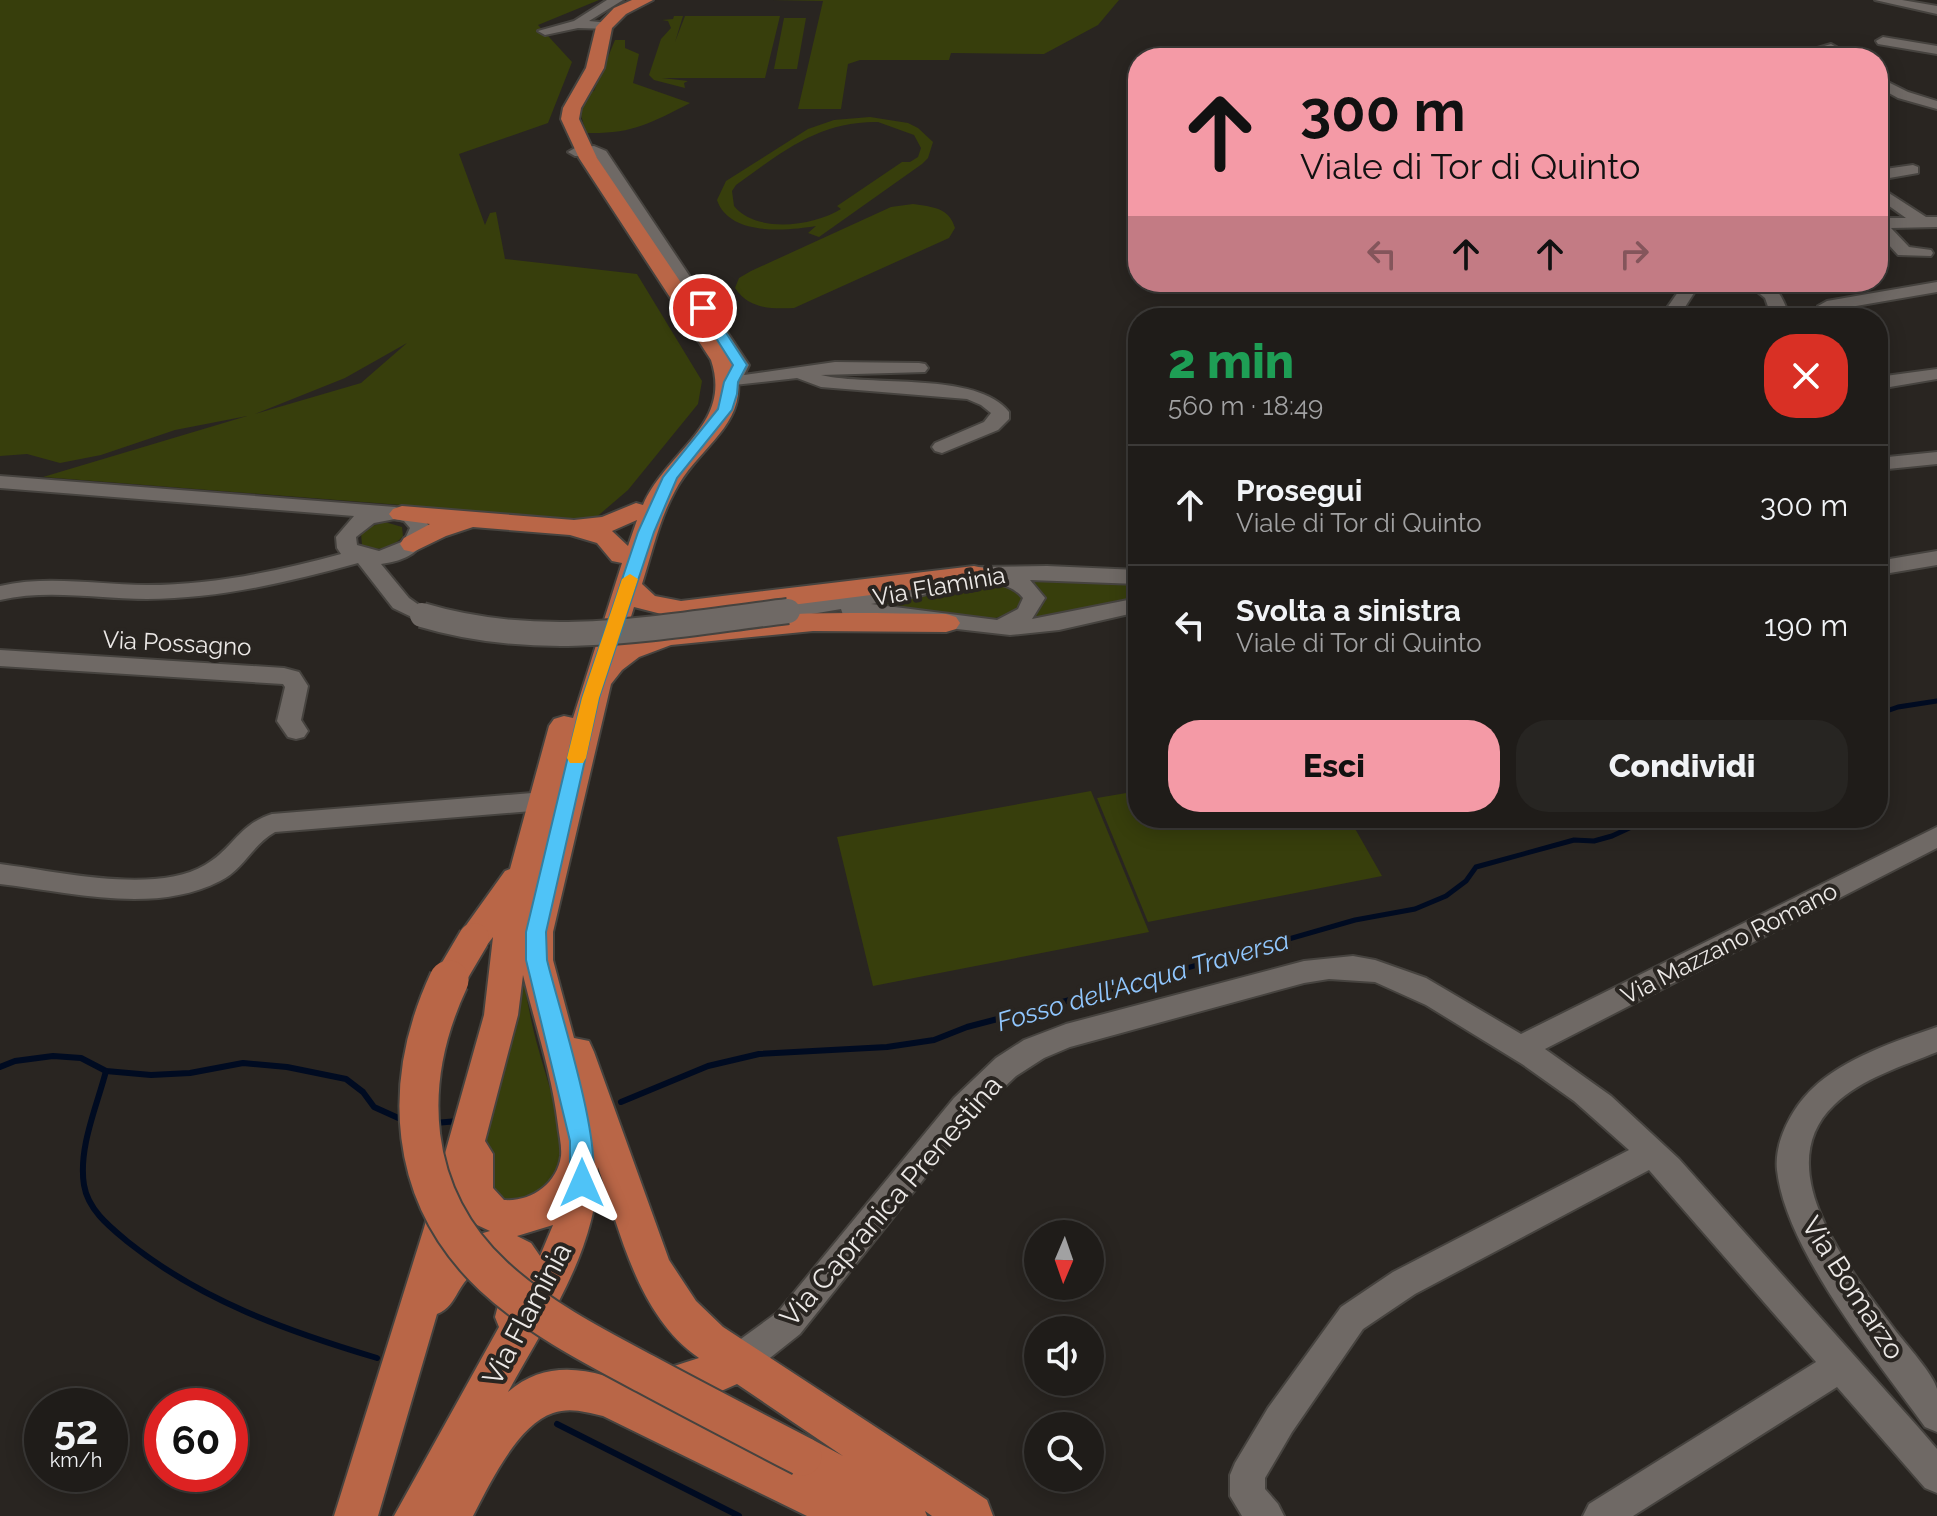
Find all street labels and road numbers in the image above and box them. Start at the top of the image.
street label: Via Flaminia [870,560,1008,612]
street label: Via Possagno [102,625,252,661]
street label: Via Mazzano Romano [1616,876,1842,1010]
street label: Via Capranica Prenestina [773,1069,1009,1333]
street label: Via Bomarzo [1795,1210,1911,1366]
street label: Via Flaminia [476,1237,578,1391]

